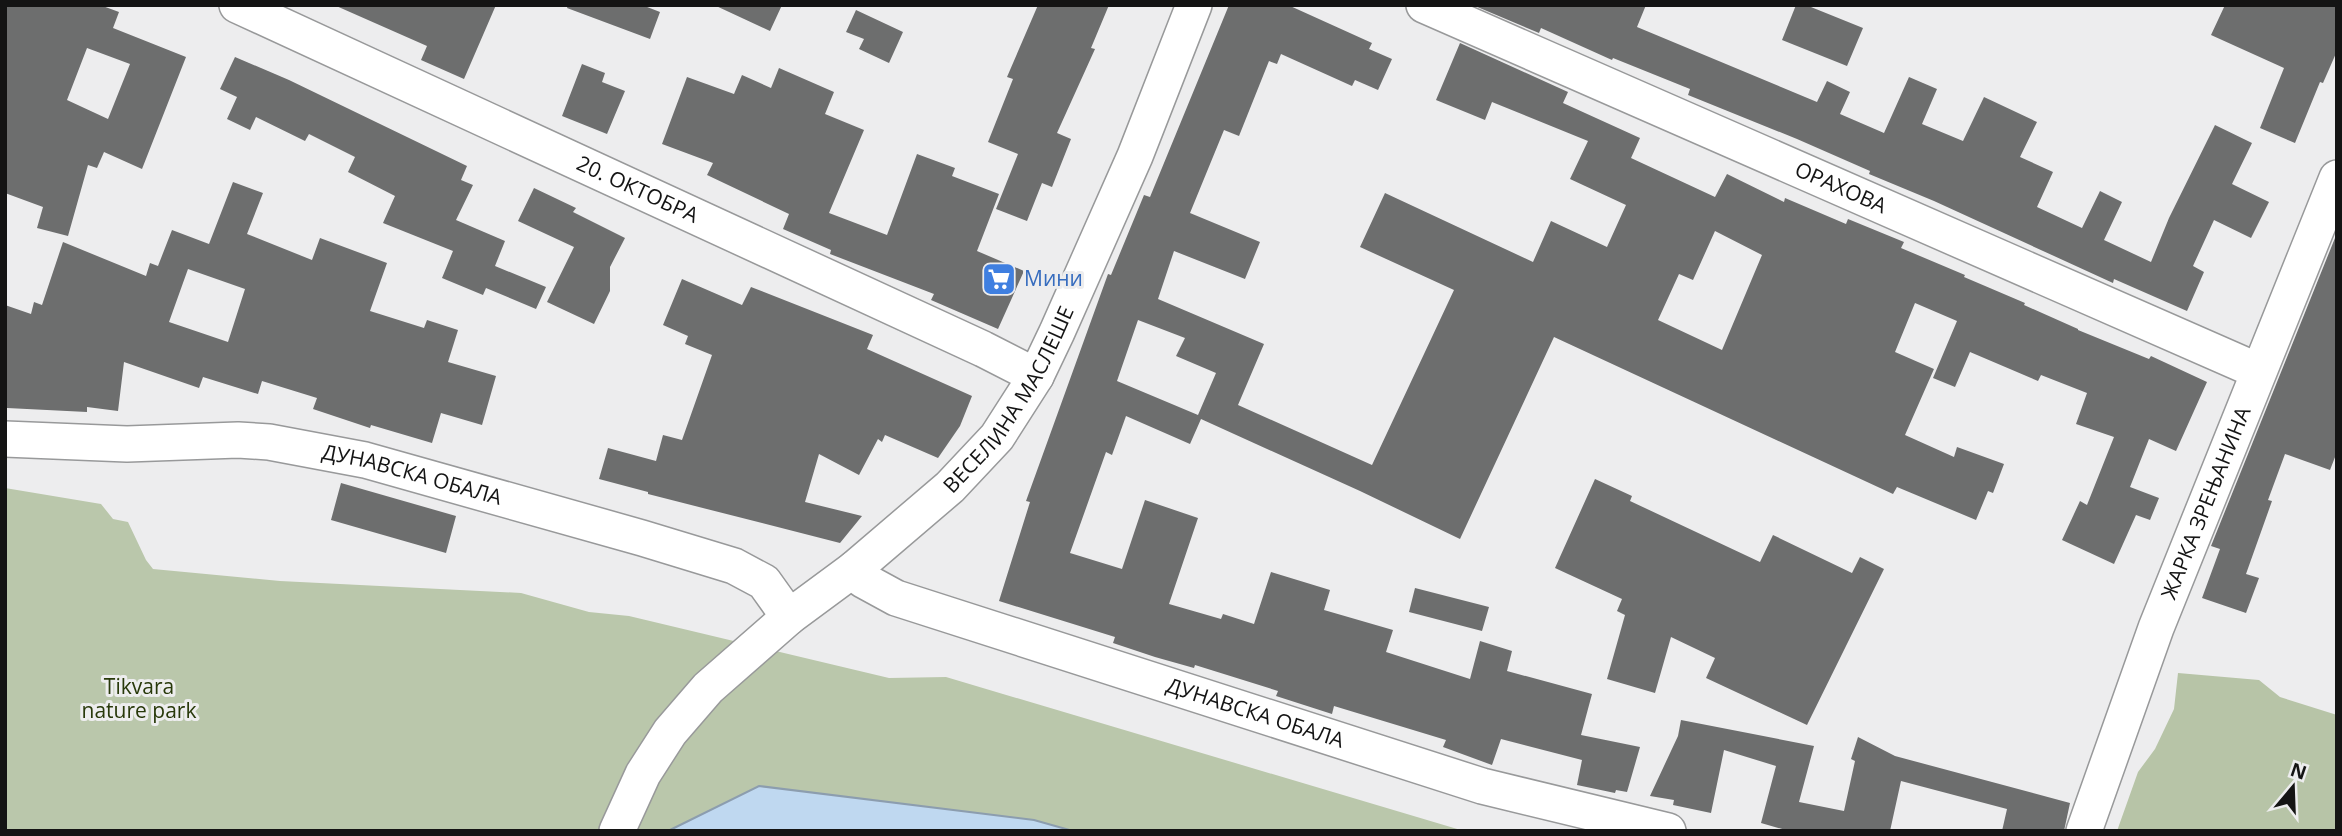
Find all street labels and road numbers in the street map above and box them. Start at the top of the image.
street label: 20. ОКТОБРА [573,149,704,229]
street label: ОРАХОВА [1791,154,1892,220]
street label: ВЕСЕЛИНА МАСЛЕШЕ [937,301,1080,499]
street label: ЖАРКА ЗРЕЊАНИНА [2154,402,2257,603]
street label: ДУНАВСКА ОБАЛА [320,437,506,511]
street label: ДУНАВСКА ОБАЛА [1163,671,1349,754]

